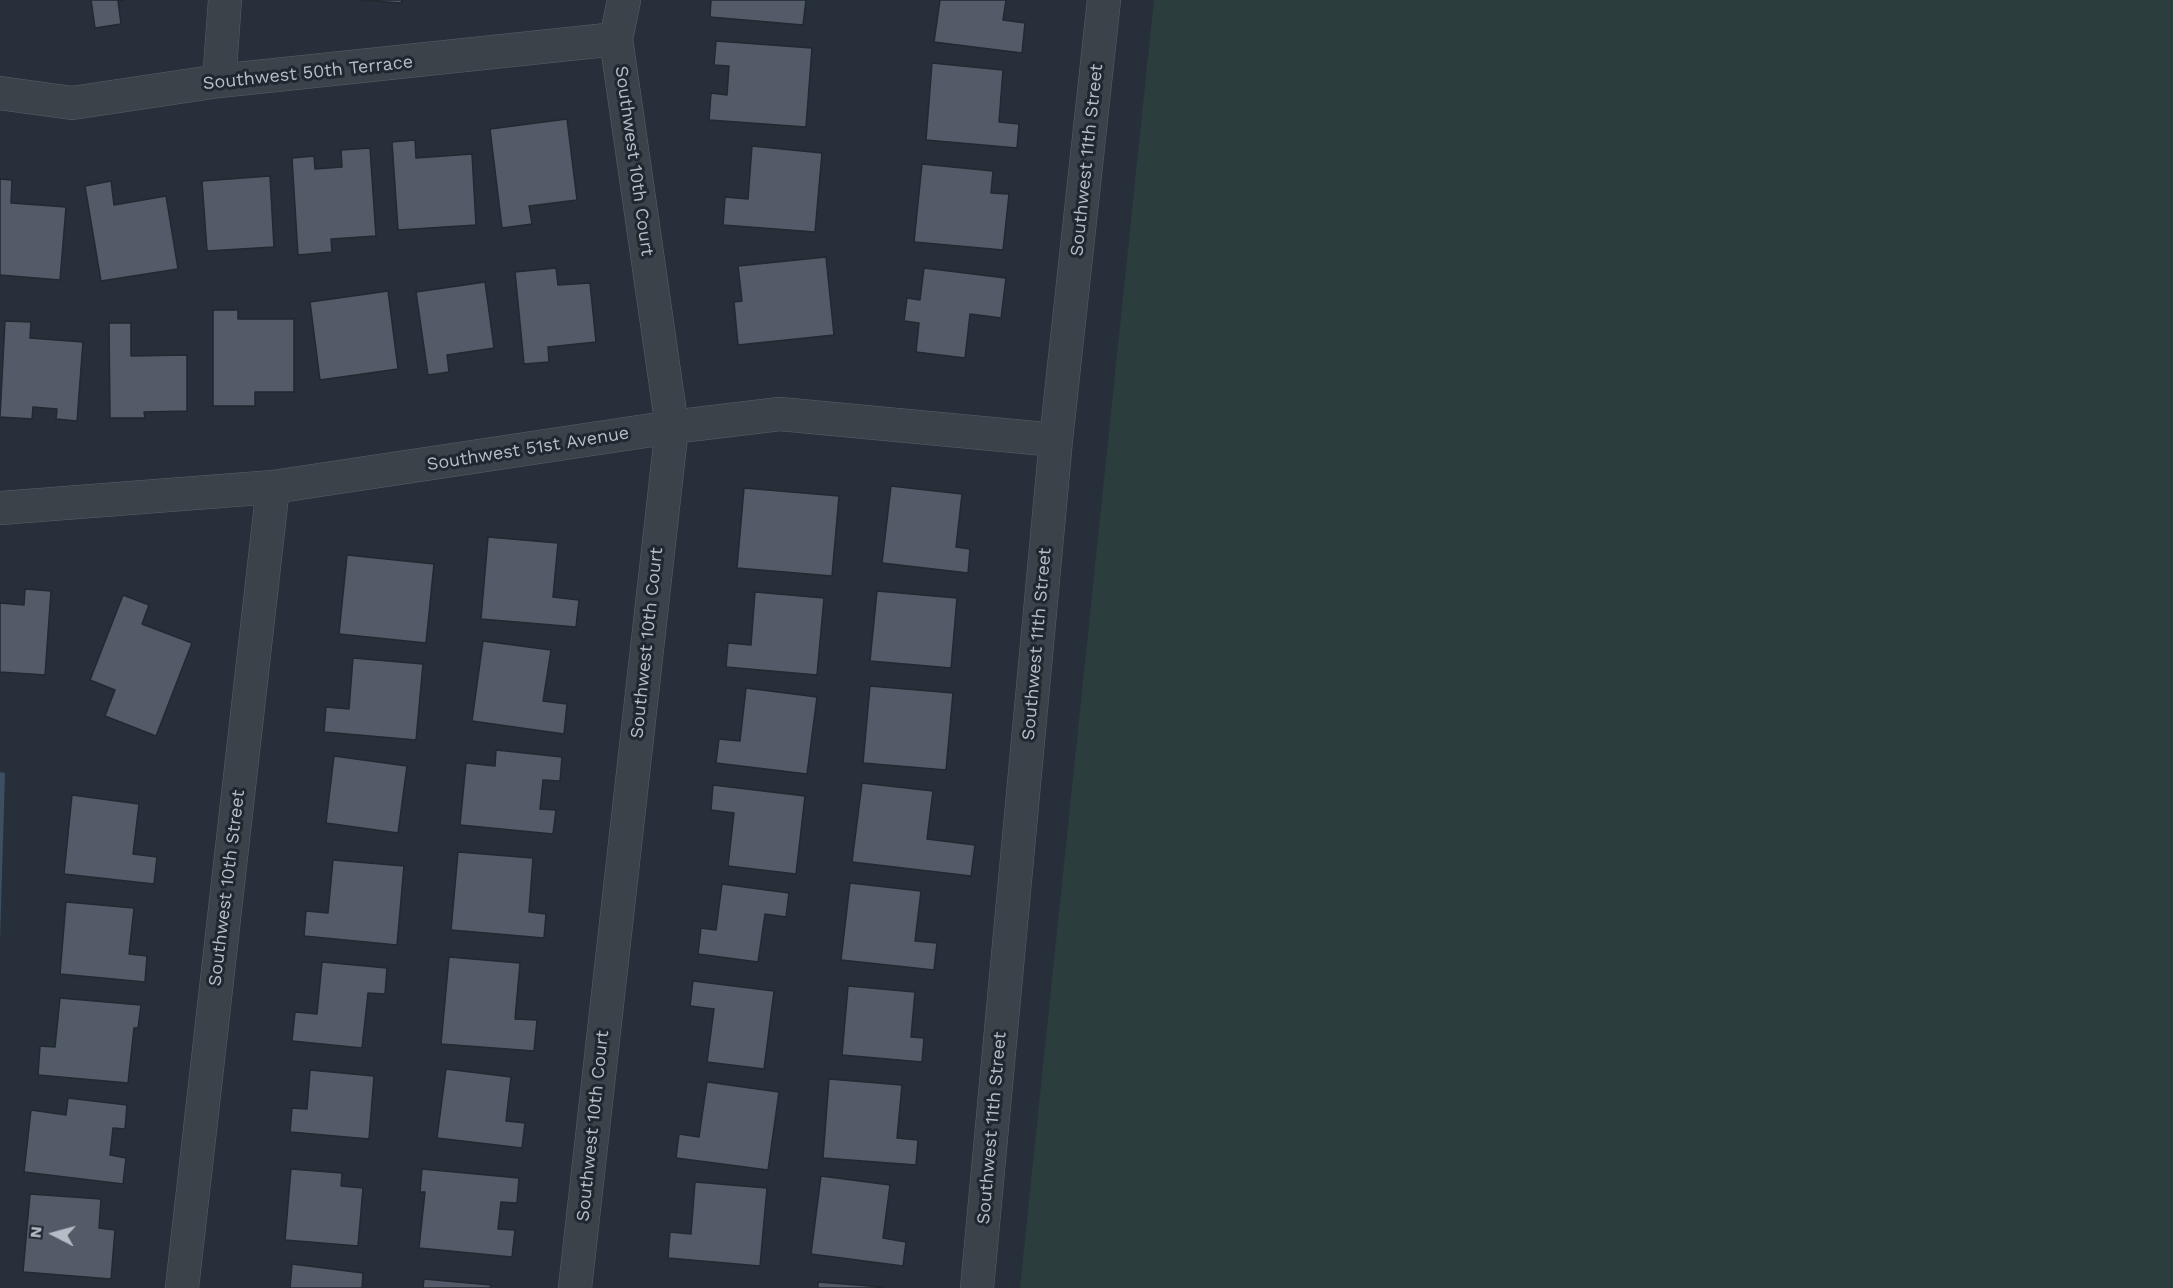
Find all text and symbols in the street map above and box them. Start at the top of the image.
street label: Southwest 50th Terrace [202,51,414,95]
street label: Southwest 11th Street [1066,63,1108,257]
street label: Southwest 10th Court [610,64,658,258]
street label: Southwest 51st Avenue [425,422,631,476]
street label: Southwest 10th Court [626,546,668,740]
street label: Southwest 11th Street [1018,547,1056,741]
street label: Southwest 10th Street [204,789,250,987]
street label: Southwest 10th Court [572,1029,614,1223]
street label: Southwest 11th Street [973,1031,1011,1225]
north arrow [24,1204,84,1264]
text: N [26,1225,46,1239]

